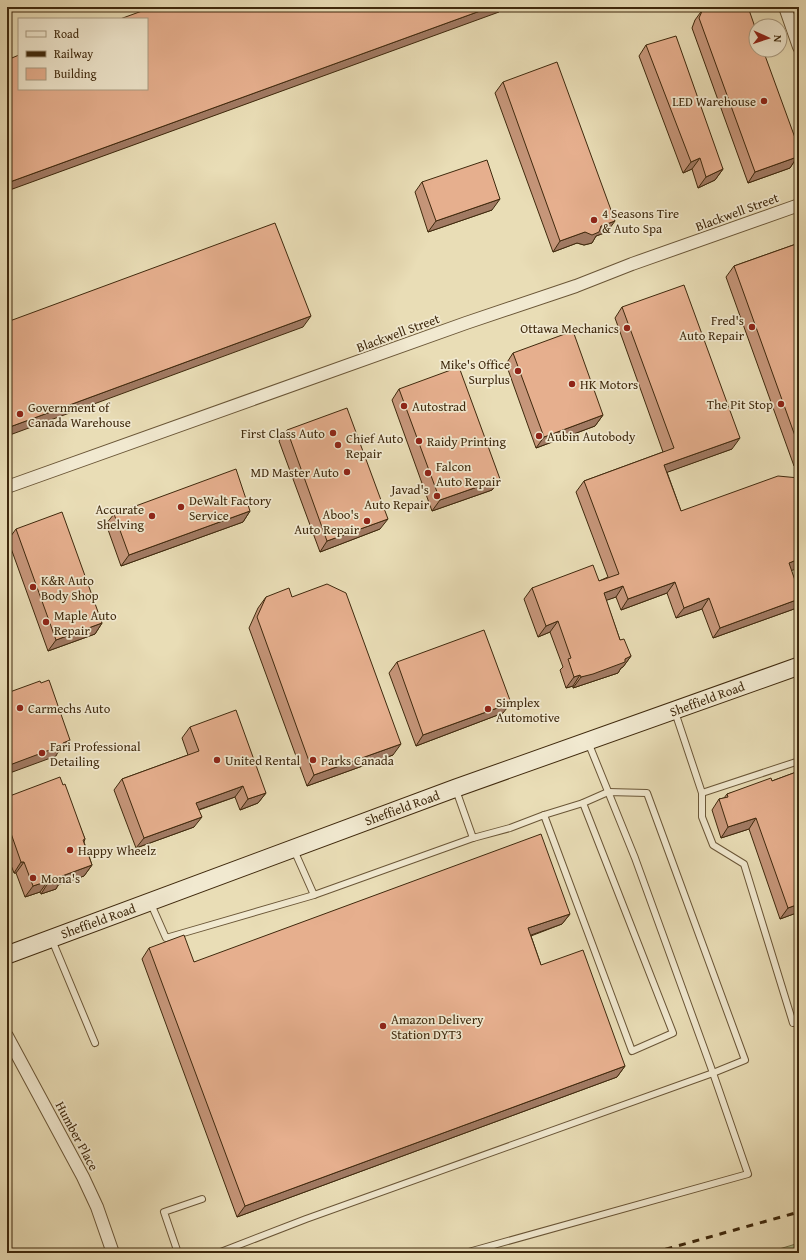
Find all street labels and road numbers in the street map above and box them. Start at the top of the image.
street label: Blackwell Street [693,188,782,236]
street label: Blackwell Street [354,309,443,357]
street label: Sheffield Road [667,677,747,721]
street label: Sheffield Road [362,786,442,830]
street label: Sheffield Road [58,899,138,943]
street label: Humber Place [51,1098,103,1174]

